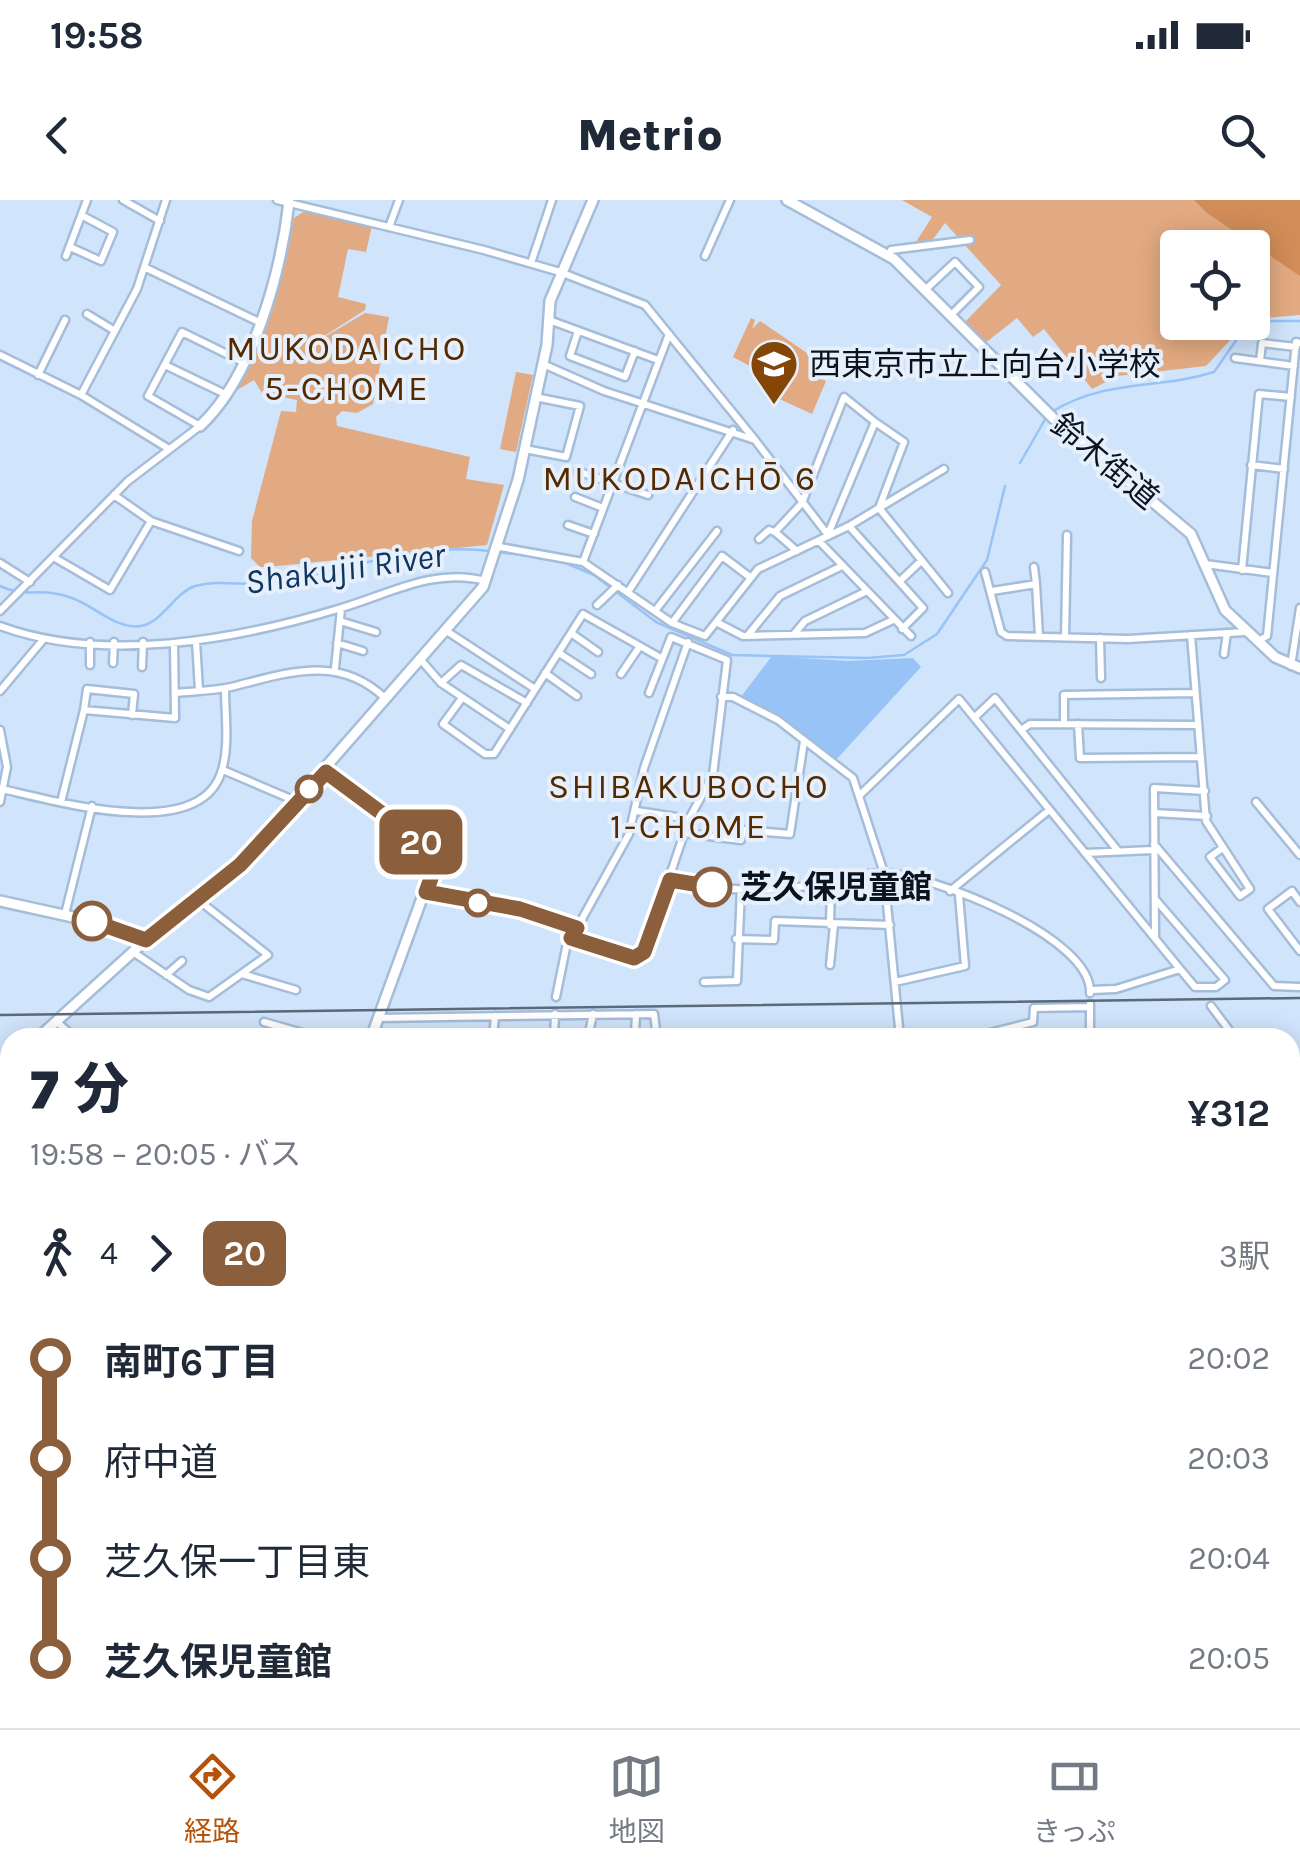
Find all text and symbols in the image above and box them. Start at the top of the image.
text: 19:58 [50,13,144,58]
icon: back [30,108,85,163]
icon: search [1215,108,1270,163]
text: Metrio [577,109,723,161]
map controls [1160,230,1270,340]
button: locate [1160,230,1270,340]
district label: MUKODAICHO 5-CHOME [226,328,468,409]
school or university icon: 西東京市立上向台小学校 [748,338,800,406]
place label: 西東京市立上向台小学校 [809,346,1161,383]
street label: 鈴木街道 [1044,406,1166,517]
district label: MUKODAICHŌ 6 [542,458,818,499]
water label: Shakujii River [242,534,449,603]
district label: SHIBAKUBOCHO 1-CHOME [548,766,830,847]
unlabelled marker [296,776,322,802]
line badge: 20 [376,810,466,874]
text: 20 [399,822,443,863]
marker: 芝久保児童館 [693,868,731,906]
place label: 芝久保児童館 [740,869,932,906]
unlabelled marker [465,890,491,916]
unlabelled marker [73,902,111,940]
text: 7 分 [30,1058,129,1122]
text: ¥312 [1188,1091,1270,1136]
text: 19:58 – 20:05 · バス [30,1136,301,1173]
icon: walk [30,1226,85,1281]
icon: forward [133,1226,188,1281]
text: 20 [223,1233,266,1274]
text: 4 [100,1235,118,1272]
text: 3駅 [1219,1238,1270,1275]
text: 南町6丁目 [104,1340,279,1385]
text: 20:02 [1188,1340,1270,1377]
text: 府中道 [104,1440,218,1485]
text: 20:03 [1187,1440,1270,1477]
text: 芝久保一丁目東 [104,1540,370,1585]
text: 20:04 [1188,1540,1270,1577]
text: 芝久保児童館 [104,1640,332,1685]
text: 20:05 [1188,1640,1270,1677]
tab: 経路 [184,1749,240,1849]
tab: 地図 [609,1749,665,1849]
tab: きっぷ [1033,1749,1116,1849]

